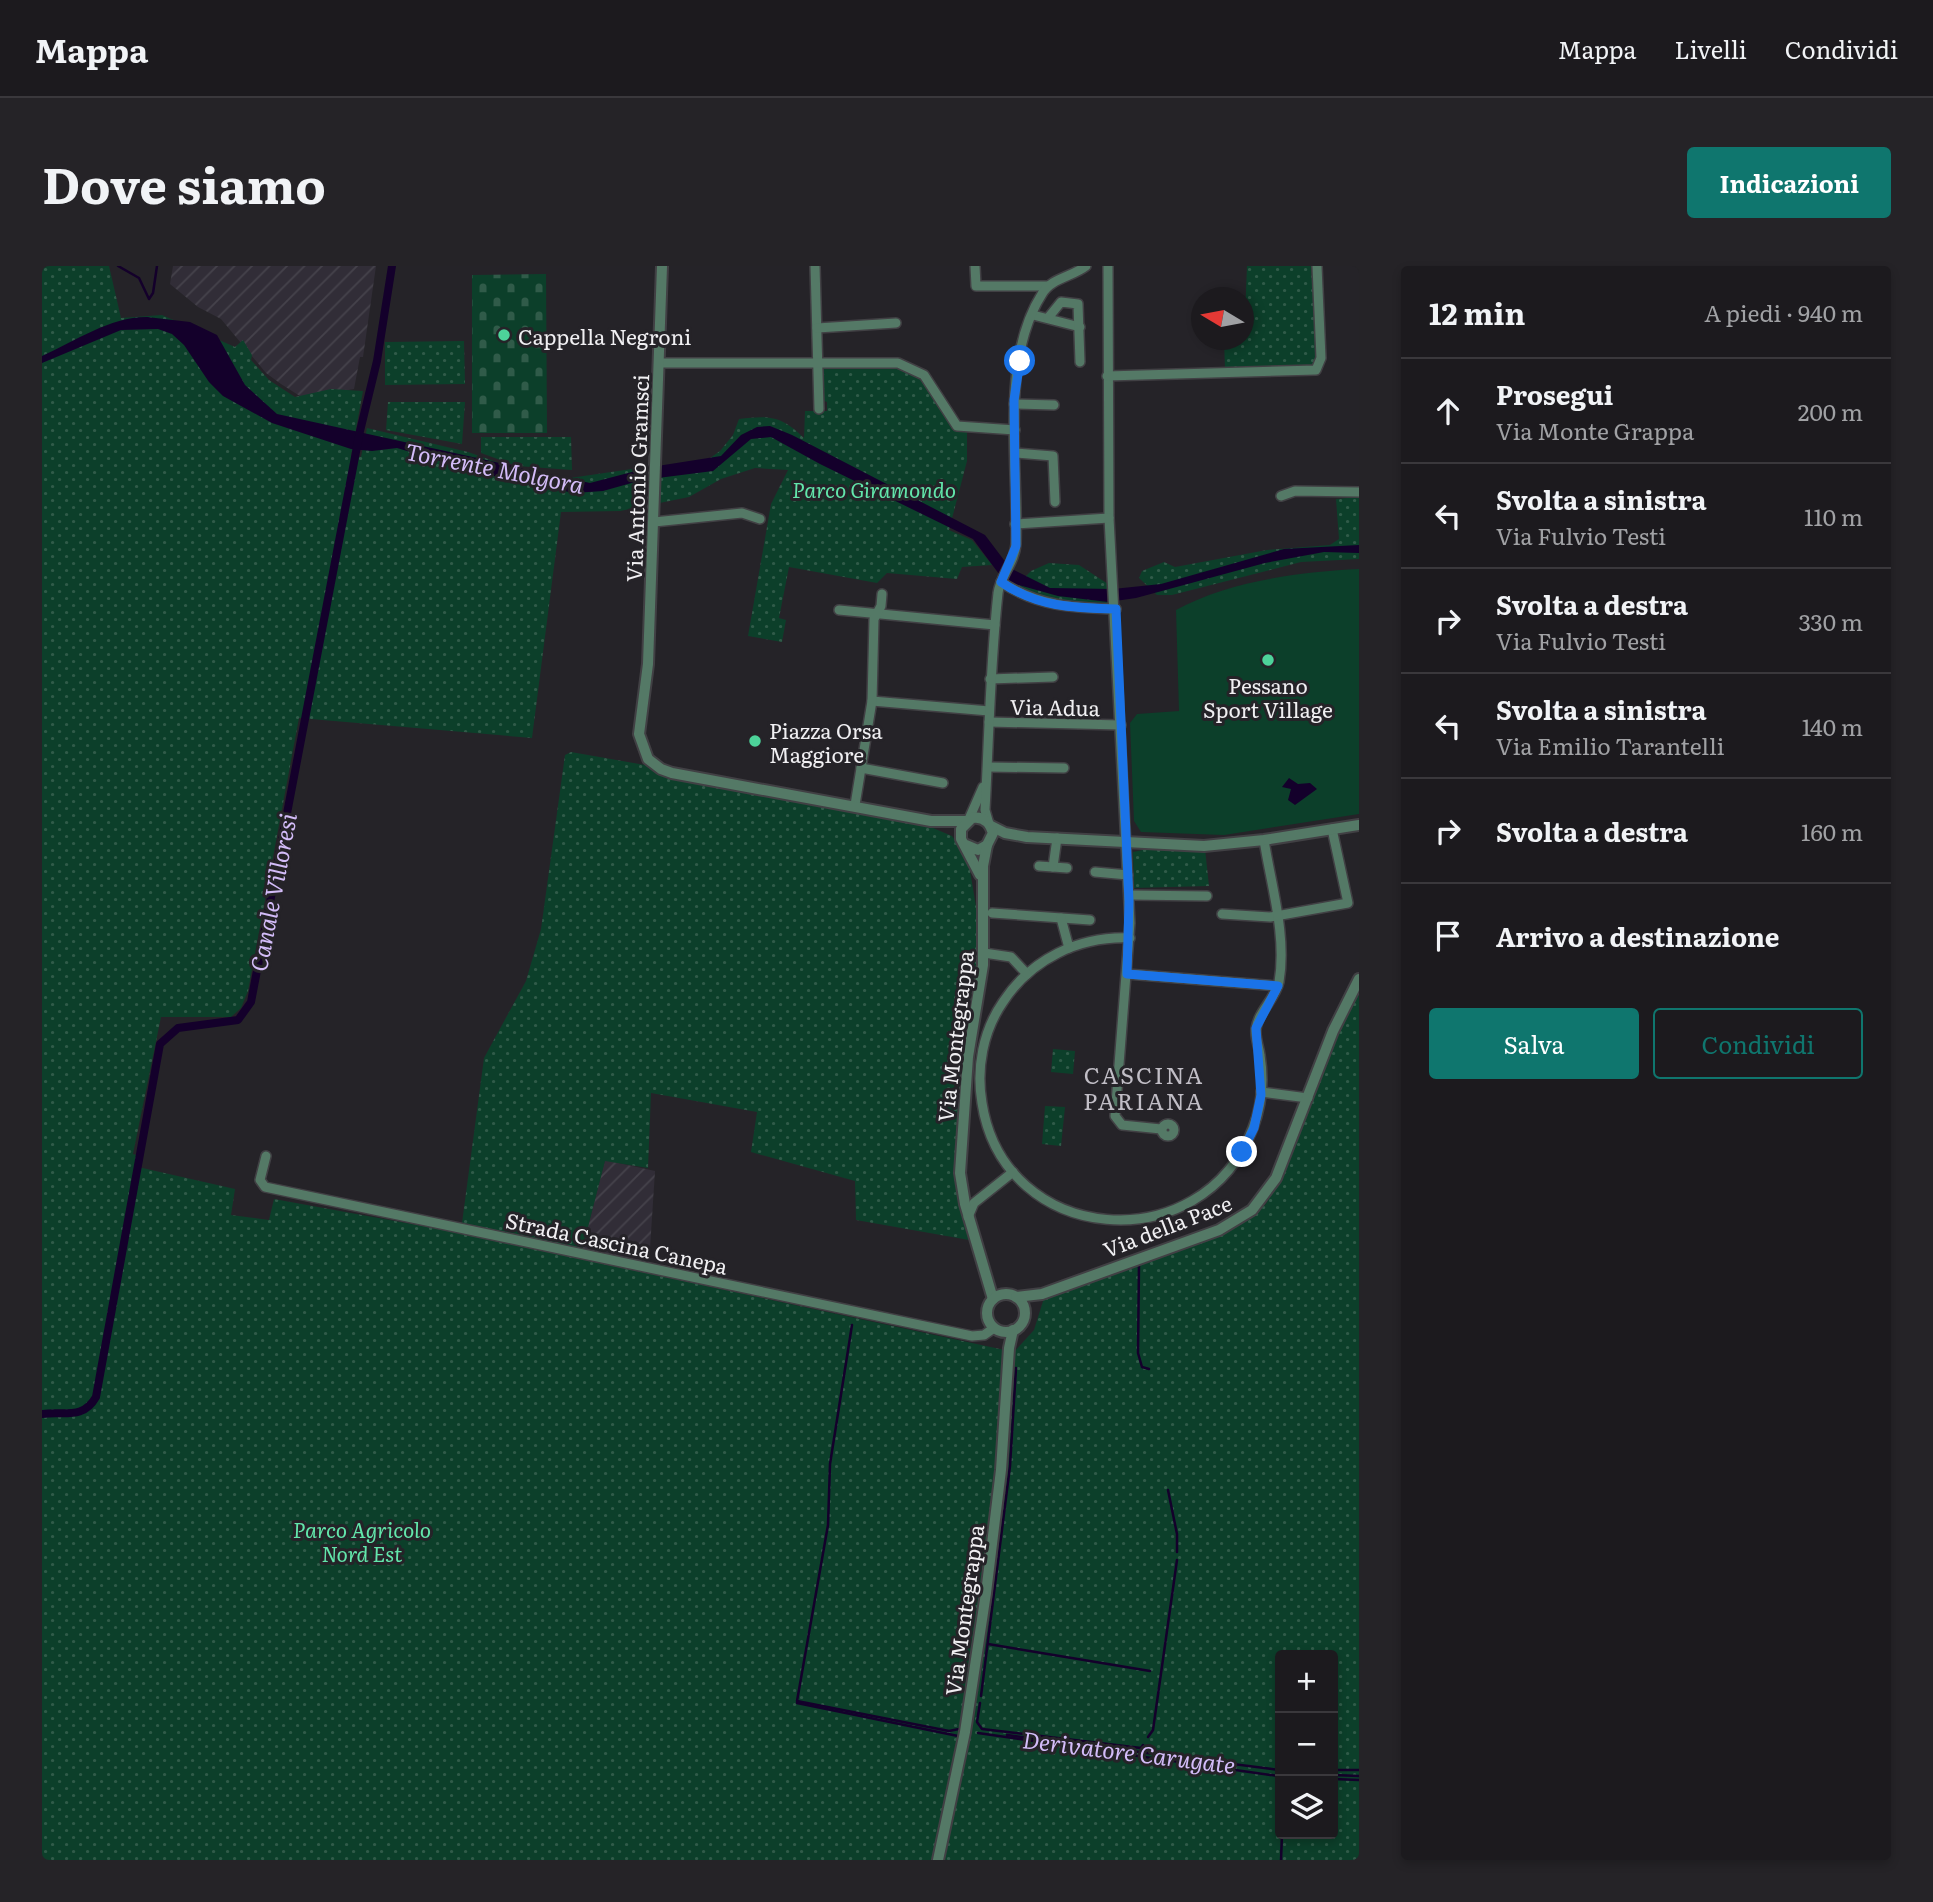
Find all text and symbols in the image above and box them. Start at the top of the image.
text: Mappa [35,24,148,73]
text: Mappa [1558,31,1636,66]
text: Livelli [1674,31,1747,66]
text: Condividi [1785,31,1898,66]
text: Dove siamo [42,146,326,219]
button: Indicazioni [1687,147,1891,218]
north arrow [1191,287,1254,350]
text: 12 min [1429,290,1525,334]
text: A piedi · 940 m [1704,295,1863,329]
place label: Cappella Negroni [518,320,691,351]
marker: Cappella Negroni [496,327,512,343]
route start [1004,345,1035,376]
street label: Via Antonio Gramsci [617,374,655,582]
text: Prosegui [1496,374,1613,413]
icon: ahead [1429,392,1467,430]
text: 200 m [1798,394,1863,428]
text: Via Monte Grappa [1496,413,1694,447]
water label: Torrente Molgora [403,433,587,501]
park label: Parco Giramondo [792,473,956,504]
text: Svolta a sinistra [1496,479,1707,518]
icon: left [1429,497,1467,535]
text: 110 m [1804,499,1863,533]
text: Via Fulvio Testi [1496,518,1666,552]
text: Svolta a destra [1496,584,1688,623]
icon: right [1429,602,1467,640]
text: 330 m [1799,604,1863,638]
text: Via Fulvio Testi [1496,623,1666,657]
marker: Pessano Sport Village [1260,652,1276,668]
place label: Pessano Sport Village [1203,669,1333,724]
text: Svolta a sinistra [1496,689,1707,728]
street label: Via Adua [1010,690,1101,722]
icon: left [1429,707,1467,745]
text: 140 m [1802,709,1863,743]
place label: Piazza Orsa Maggiore [769,714,883,769]
text: Via Emilio Tarantelli [1496,728,1724,762]
marker: Piazza Orsa Maggiore [747,733,763,749]
water label: Canale Villoresi [240,810,304,974]
text: Svolta a destra [1496,811,1688,850]
icon: right [1429,812,1467,850]
text: 160 m [1801,814,1863,848]
text: Arrivo a destinazione [1496,916,1780,955]
icon: arrive [1429,917,1467,955]
street label: Via Montegrappa [928,948,980,1124]
button: Salva [1429,1008,1639,1079]
button: Condividi [1653,1008,1863,1079]
district label: CASCINA PARIANA [1083,1057,1205,1117]
route end [1226,1136,1257,1167]
street label: Via della Pace [1098,1186,1236,1264]
street label: Strada Cascina Canepa [503,1203,732,1281]
park label: Parco Agricolo Nord Est [293,1513,431,1568]
street label: Via Montegrappa [936,1522,990,1698]
map controls [1275,1650,1338,1839]
button: + [1275,1650,1338,1713]
button: − [1275,1713,1338,1776]
water label: Derivatore Carugate [1021,1721,1237,1781]
button: layers [1275,1776,1338,1839]

